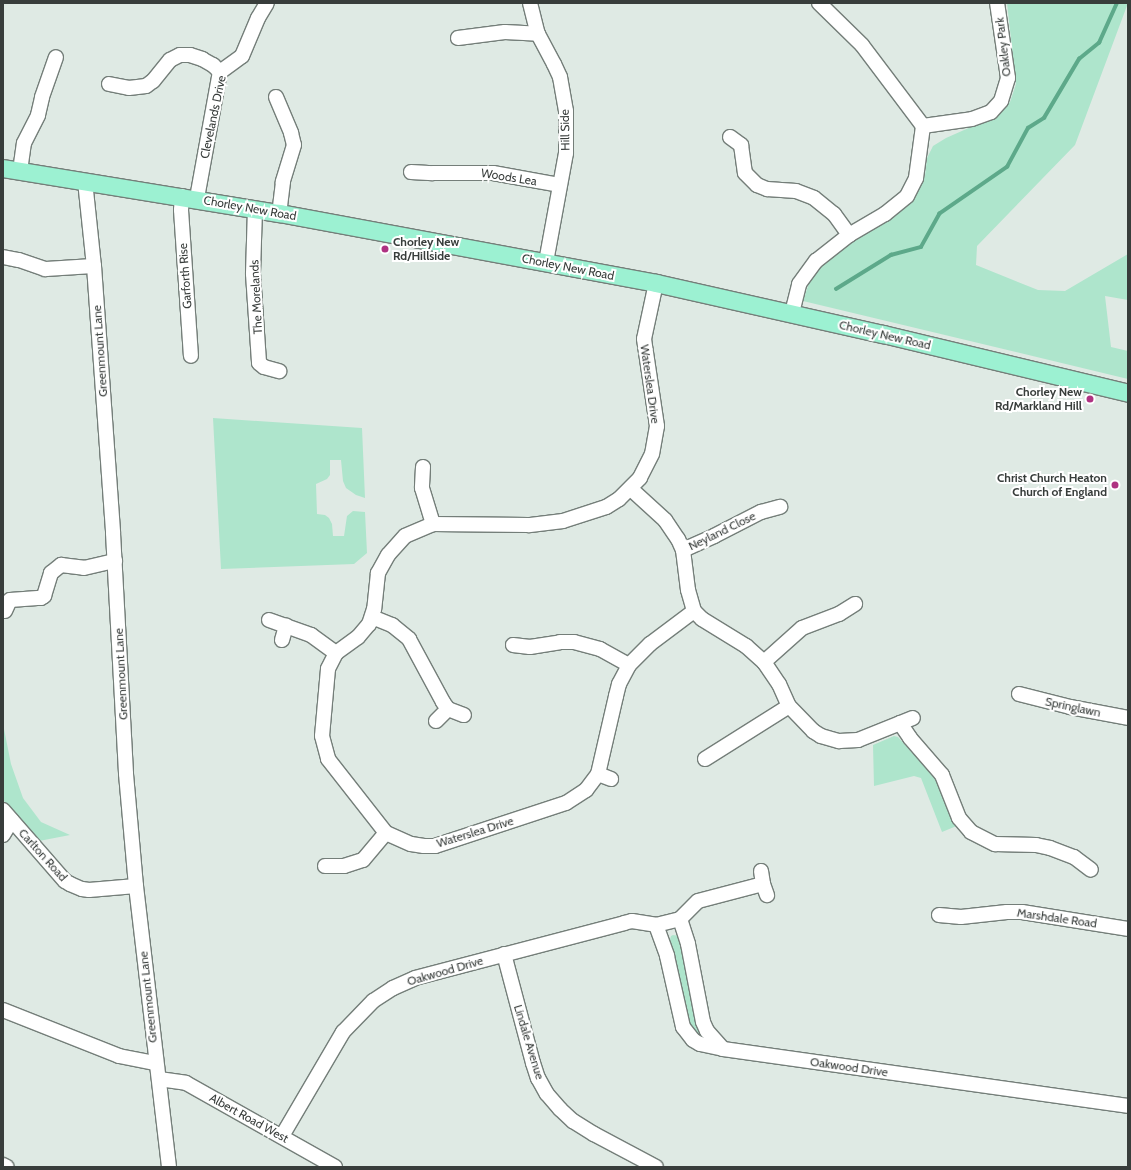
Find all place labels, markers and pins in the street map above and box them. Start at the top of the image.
place label: Chorley New Rd/Hillside [393,235,459,263]
marker: Chorley New Rd/Hillside [380,244,390,254]
place label: Chorley New Rd/Markland Hill [995,385,1082,413]
marker: Chorley New Rd/Markland Hill [1085,394,1095,404]
place label: Christ Church Heaton Church of England [997,471,1107,499]
marker: Christ Church Heaton Church of England [1110,480,1120,490]

